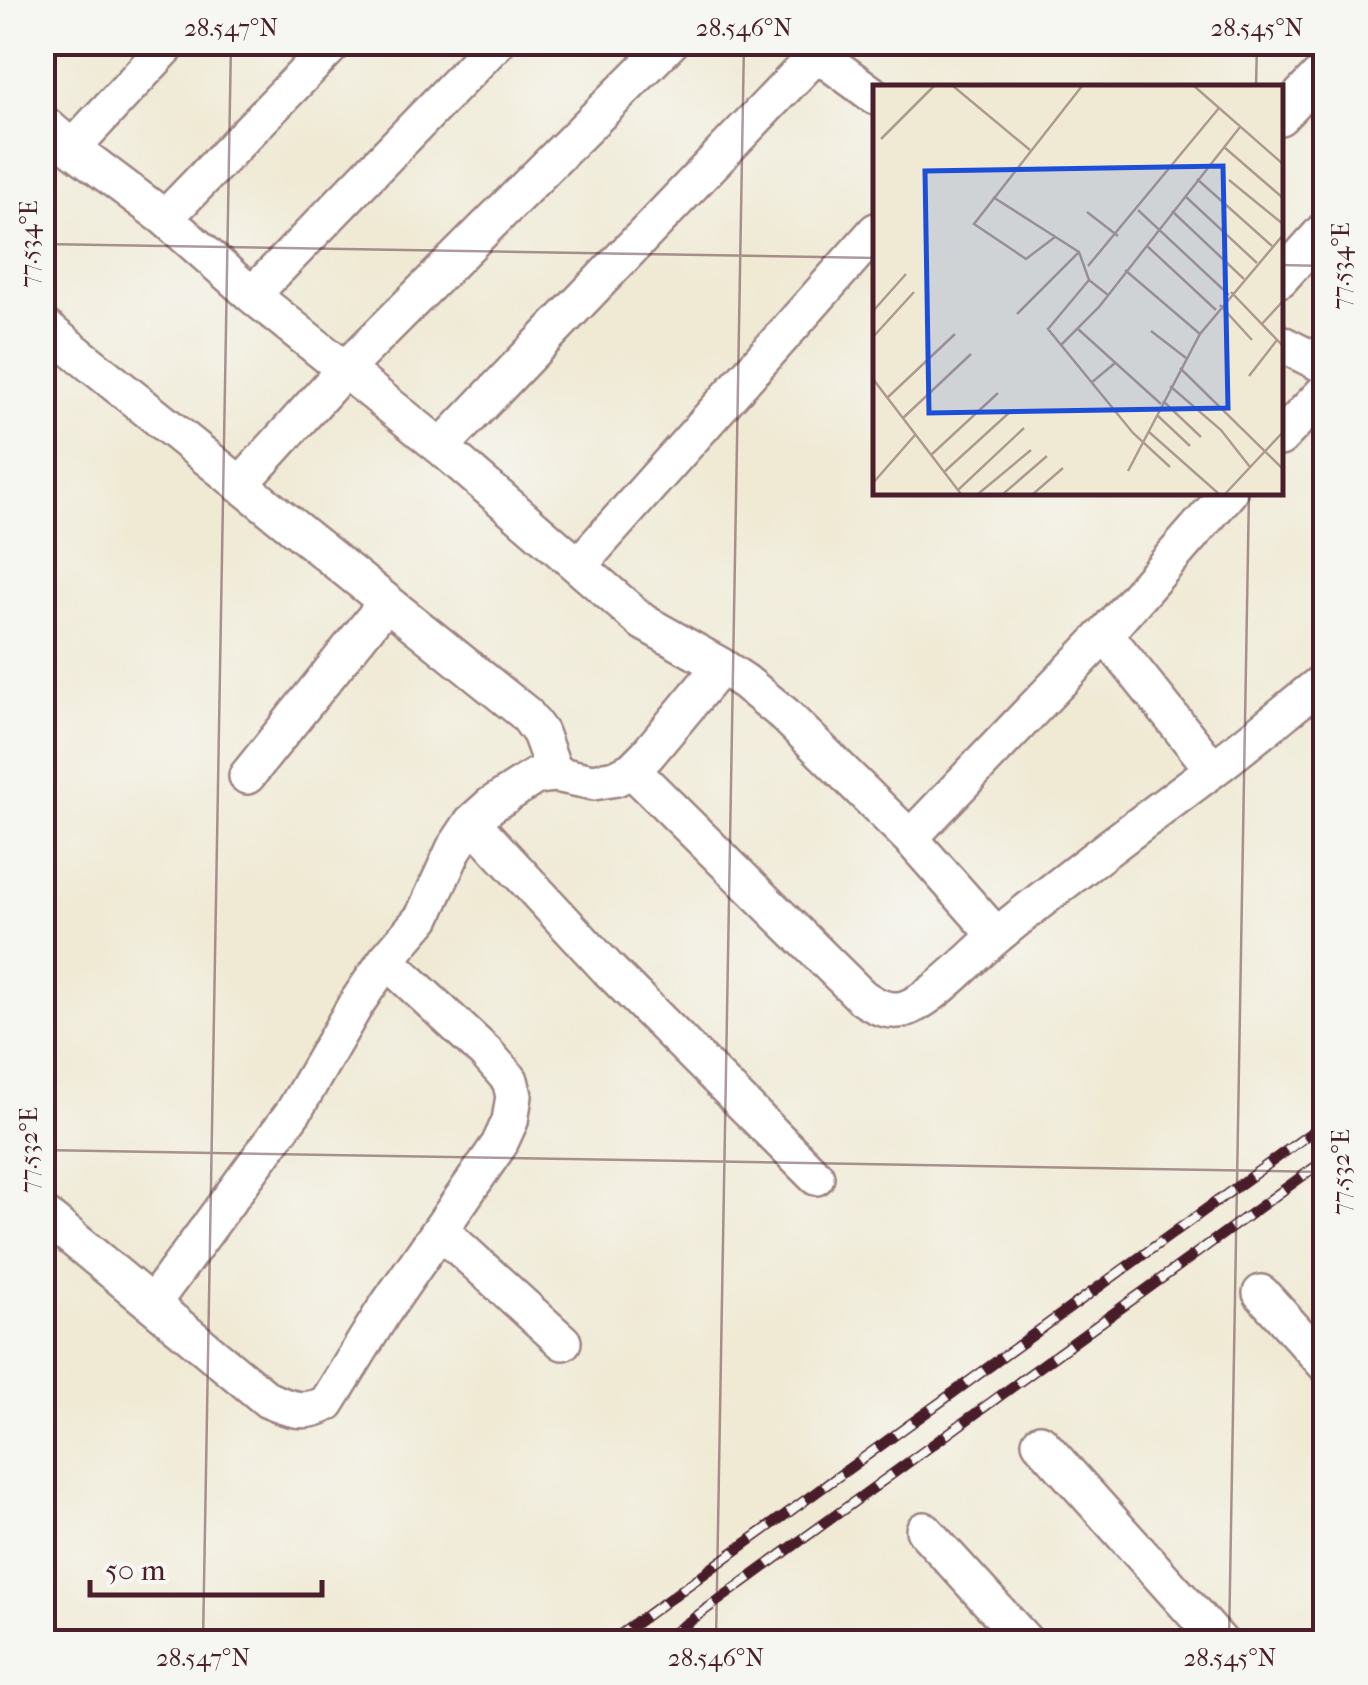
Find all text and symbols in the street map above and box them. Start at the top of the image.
text: 28.547°N [184,13,278,42]
text: 28.546°N [696,13,792,42]
text: 28.545°N [1210,13,1304,42]
inset map [873,85,1283,495]
text: 77.534°E [14,200,43,288]
text: 77.534°E [1326,222,1355,310]
text: 77.532°E [14,1107,43,1193]
text: 77.532°E [1326,1129,1355,1215]
scale bar [90,1535,322,1597]
text: 50 m [105,1553,166,1588]
text: 28.547°N [156,1643,250,1672]
text: 28.546°N [668,1643,764,1672]
text: 28.545°N [1183,1643,1277,1672]

